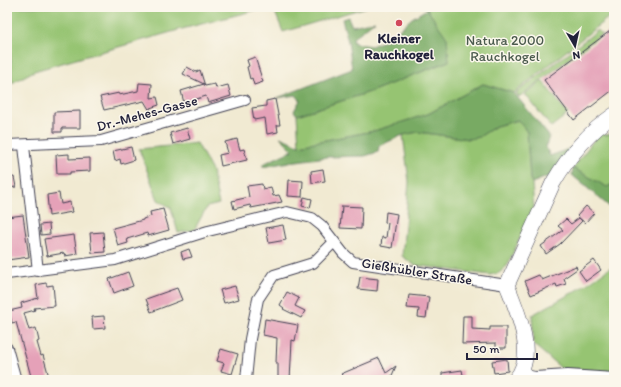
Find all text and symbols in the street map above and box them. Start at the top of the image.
marker: Kleiner Rauchkogel [394,18,404,28]
north arrow [555,26,595,66]
place label: Kleiner Rauchkogel [364,30,435,63]
park label: Natura 2000 Rauchkogel [466,32,544,65]
text: N [572,48,581,62]
street label: Dr.-Mehes-Gasse [95,92,200,135]
street label: Gießhübler Straße [360,254,474,289]
scale bar [467,335,537,361]
text: 50 m [473,342,499,356]

